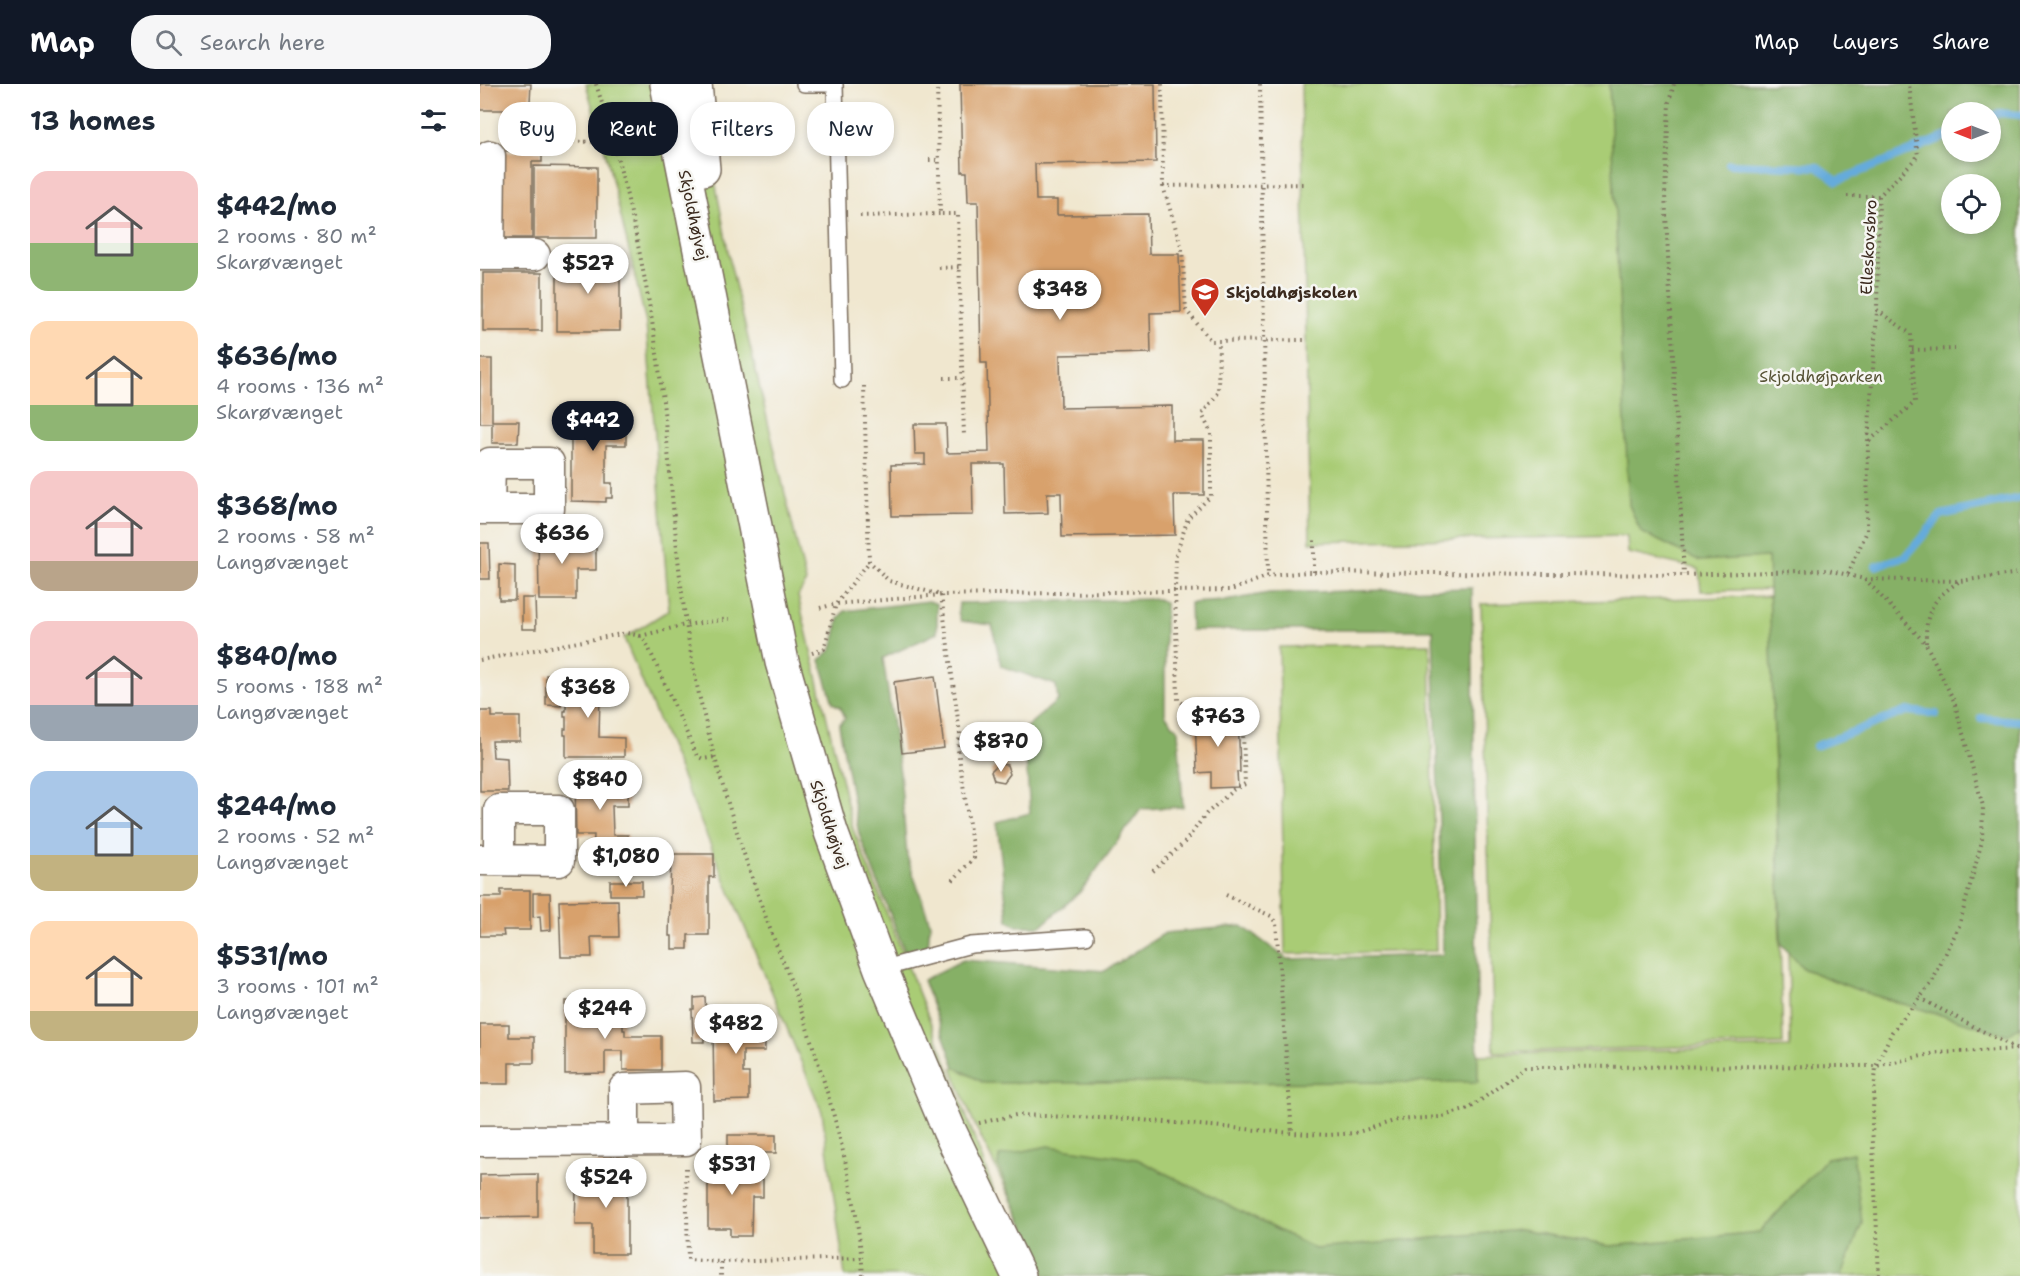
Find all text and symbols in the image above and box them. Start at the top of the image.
search box [131,15,551,69]
text: Map [30,23,95,61]
icon: search [152,26,185,59]
text: Search here [200,28,325,57]
text: Map [1754,28,1799,56]
text: Layers [1832,28,1899,56]
text: Share [1932,28,1990,56]
chip: Buy [498,102,576,156]
chip: Rent [588,102,678,156]
chip: Filters [690,102,795,156]
chip: New [807,102,894,156]
north arrow [1941,102,2001,162]
map controls [1941,102,2001,234]
text: 13 homes [30,103,156,138]
icon: filters [417,104,450,137]
street label: Skjoldhøjvej [674,168,713,262]
button: locate [1941,174,2001,234]
text: $442/mo [216,188,337,223]
icon: home [78,195,150,267]
street label: Elleskovsbro [1856,199,1881,295]
text: 2 rooms · 80 m² [216,223,377,249]
pin: $527 [552,244,624,295]
text: Skarøvænget [216,249,343,275]
text: $527 [562,250,614,276]
pin: $348 [1024,270,1096,321]
text: $348 [1032,276,1088,302]
school or university icon: Skjoldhøjskolen [1189,276,1221,318]
place label: Skjoldhøjskolen [1226,282,1358,303]
text: $636/mo [216,338,338,373]
icon: home [78,345,150,417]
park label: Skjoldhøjparken [1759,366,1883,387]
text: 4 rooms · 136 m² [216,373,384,399]
text: Skarøvænget [216,399,343,425]
pin: $442 [557,401,629,452]
text: $442 [566,407,620,433]
text: $368/mo [216,488,338,523]
icon: home [78,495,150,567]
pin: $636 [526,514,598,565]
text: $636 [534,520,590,546]
text: 2 rooms · 58 m² [216,523,375,549]
text: Langøvænget [216,549,349,575]
text: $840/mo [216,638,338,673]
icon: home [78,645,150,717]
pin: $368 [552,668,624,719]
text: 5 rooms · 188 m² [216,673,383,699]
text: $368 [560,674,616,700]
pin: $763 [1182,697,1254,748]
text: Langøvænget [216,699,349,725]
text: $763 [1191,703,1245,729]
pin: $870 [965,722,1037,773]
text: $870 [973,728,1029,754]
pin: $840 [564,760,636,811]
text: $840 [572,766,628,792]
street label: Skjoldhøjvej [805,777,854,871]
text: $244/mo [216,788,337,823]
icon: home [78,795,150,867]
text: 2 rooms · 52 m² [216,823,374,849]
pin: $1,080 [577,837,675,888]
text: $1,080 [592,843,660,869]
text: Langøvænget [216,849,349,875]
text: $531/mo [216,938,328,973]
icon: home [78,945,150,1017]
text: 3 rooms · 101 m² [216,973,379,999]
pin: $244 [569,989,641,1040]
text: $244 [578,995,632,1021]
text: Langøvænget [216,999,349,1025]
pin: $482 [700,1004,772,1055]
text: $482 [708,1010,764,1036]
pin: $531 [696,1145,768,1196]
text: $531 [708,1151,756,1177]
pin: $524 [570,1158,642,1209]
text: $524 [580,1164,632,1190]

